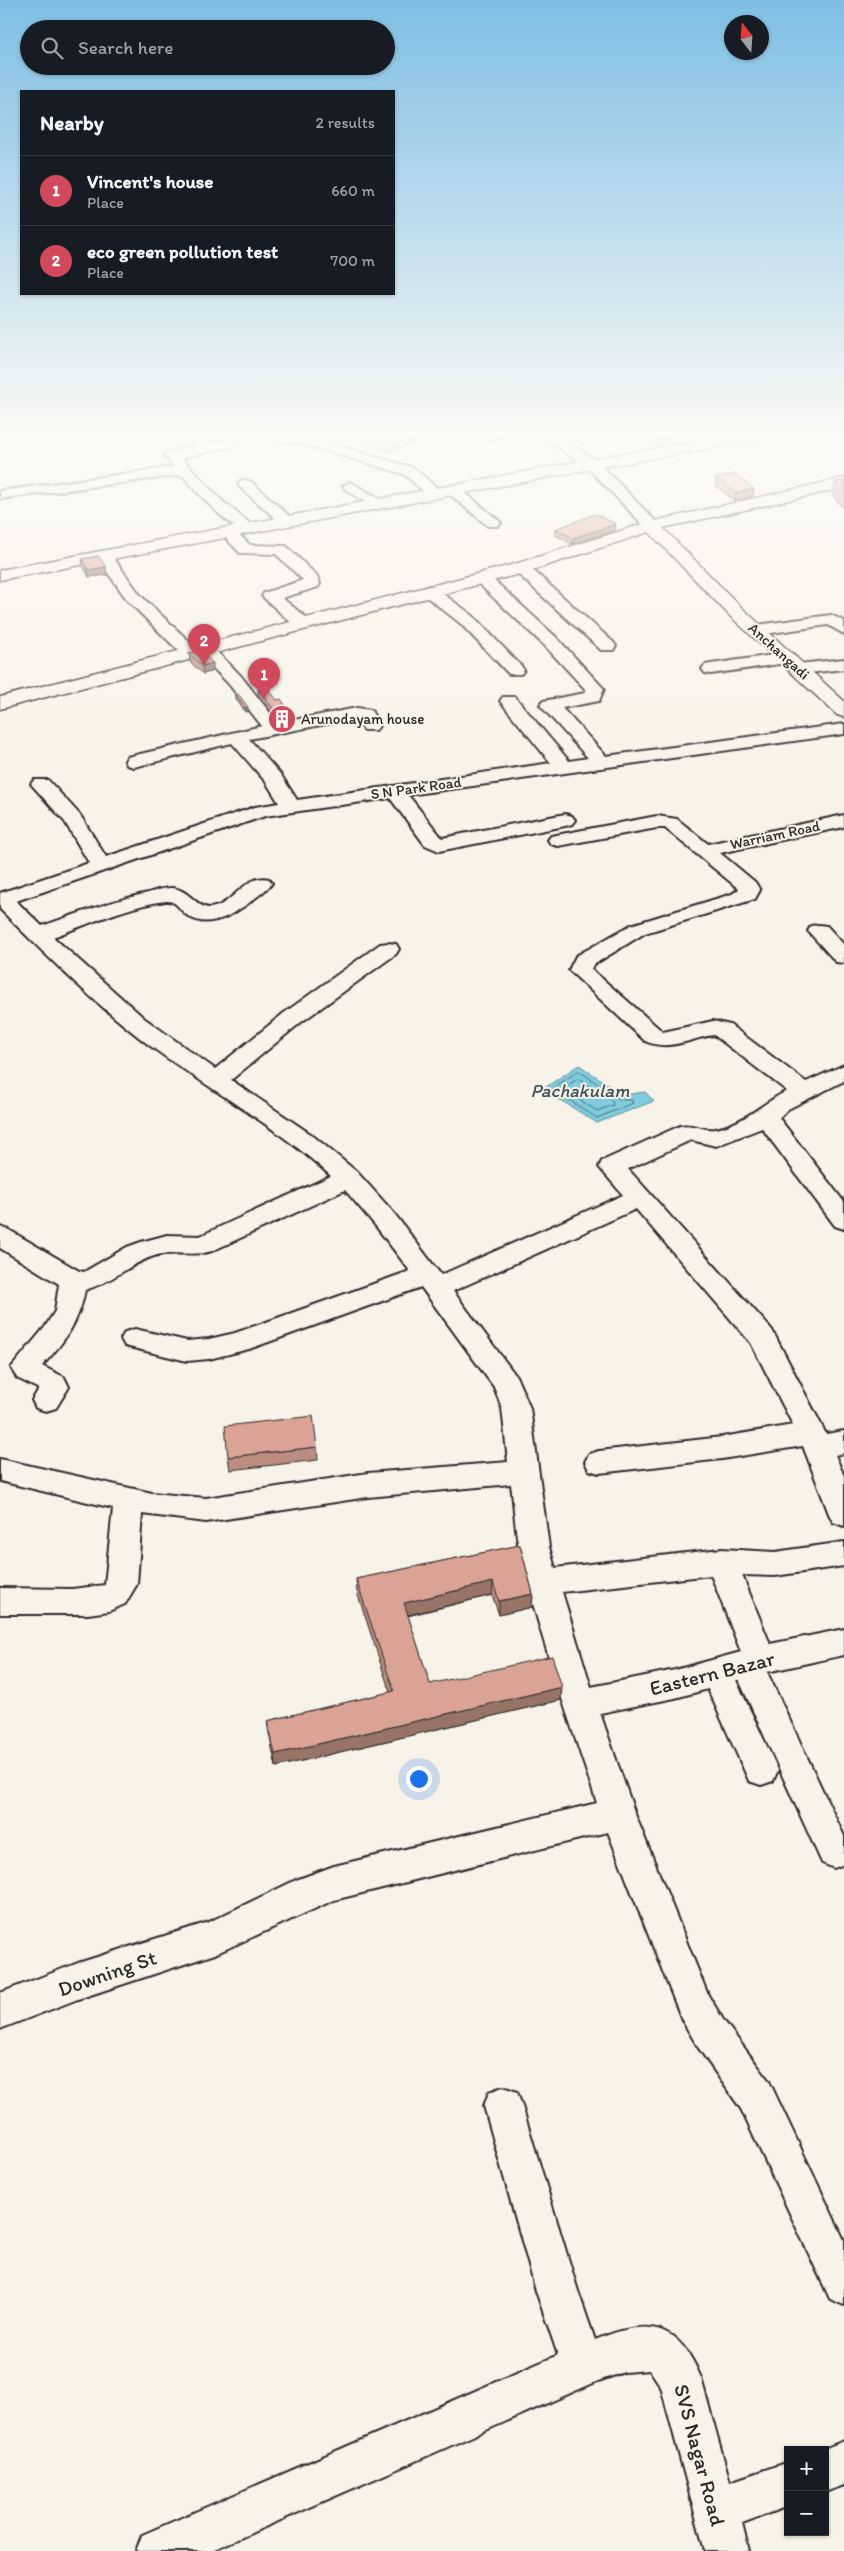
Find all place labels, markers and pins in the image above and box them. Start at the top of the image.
pin: 2 [188,624,220,665]
pin: 1 [248,658,280,699]
building icon: Arunodayam house [267,704,297,734]
place label: Arunodayam house [301,710,424,728]

